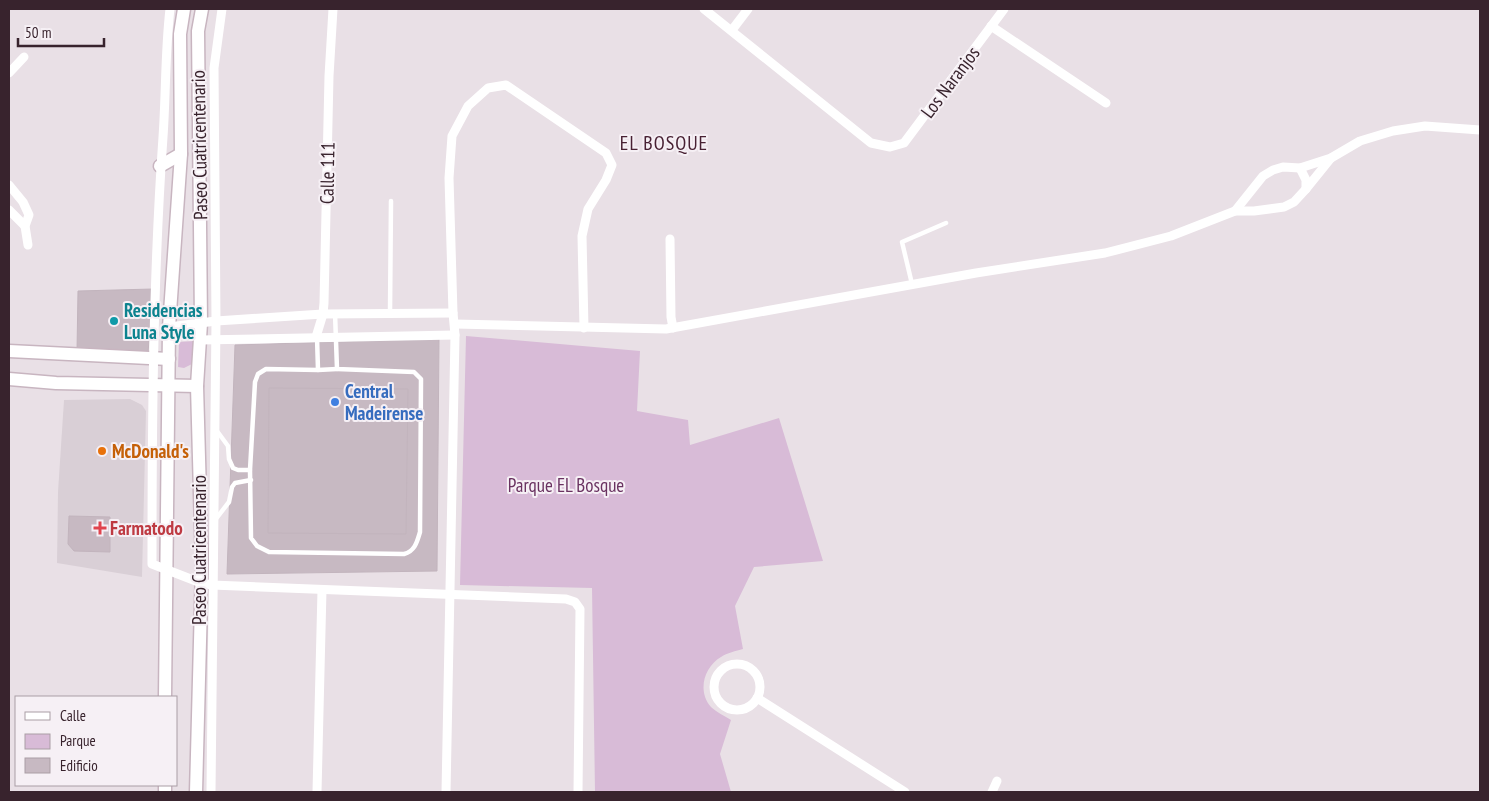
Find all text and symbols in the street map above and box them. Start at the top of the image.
scale bar [18,15,104,47]
text: 50 m [25,23,51,42]
street label: Los Naranjos [915,41,985,123]
street label: Paseo Cuatricentenario [186,70,212,220]
district label: EL BOSQUE [620,130,708,156]
street label: Calle 111 [314,142,340,204]
place label: Residencias Luna Style [124,298,203,344]
marker: Residencias Luna Style [108,315,120,327]
place label: Central Madeirense [345,379,423,425]
marker: Central Madeirense [329,396,341,408]
place label: McDonald's [112,439,189,463]
marker: McDonald's [96,445,108,457]
park label: Parque EL Bosque [508,473,624,497]
street label: Paseo Cuatricentenario [187,475,211,625]
place label: Farmatodo [110,516,183,540]
marker: Farmatodo [94,522,106,534]
legend [15,696,178,786]
text: Calle [60,706,86,725]
text: Parque [60,731,96,750]
text: Edificio [60,756,98,775]

